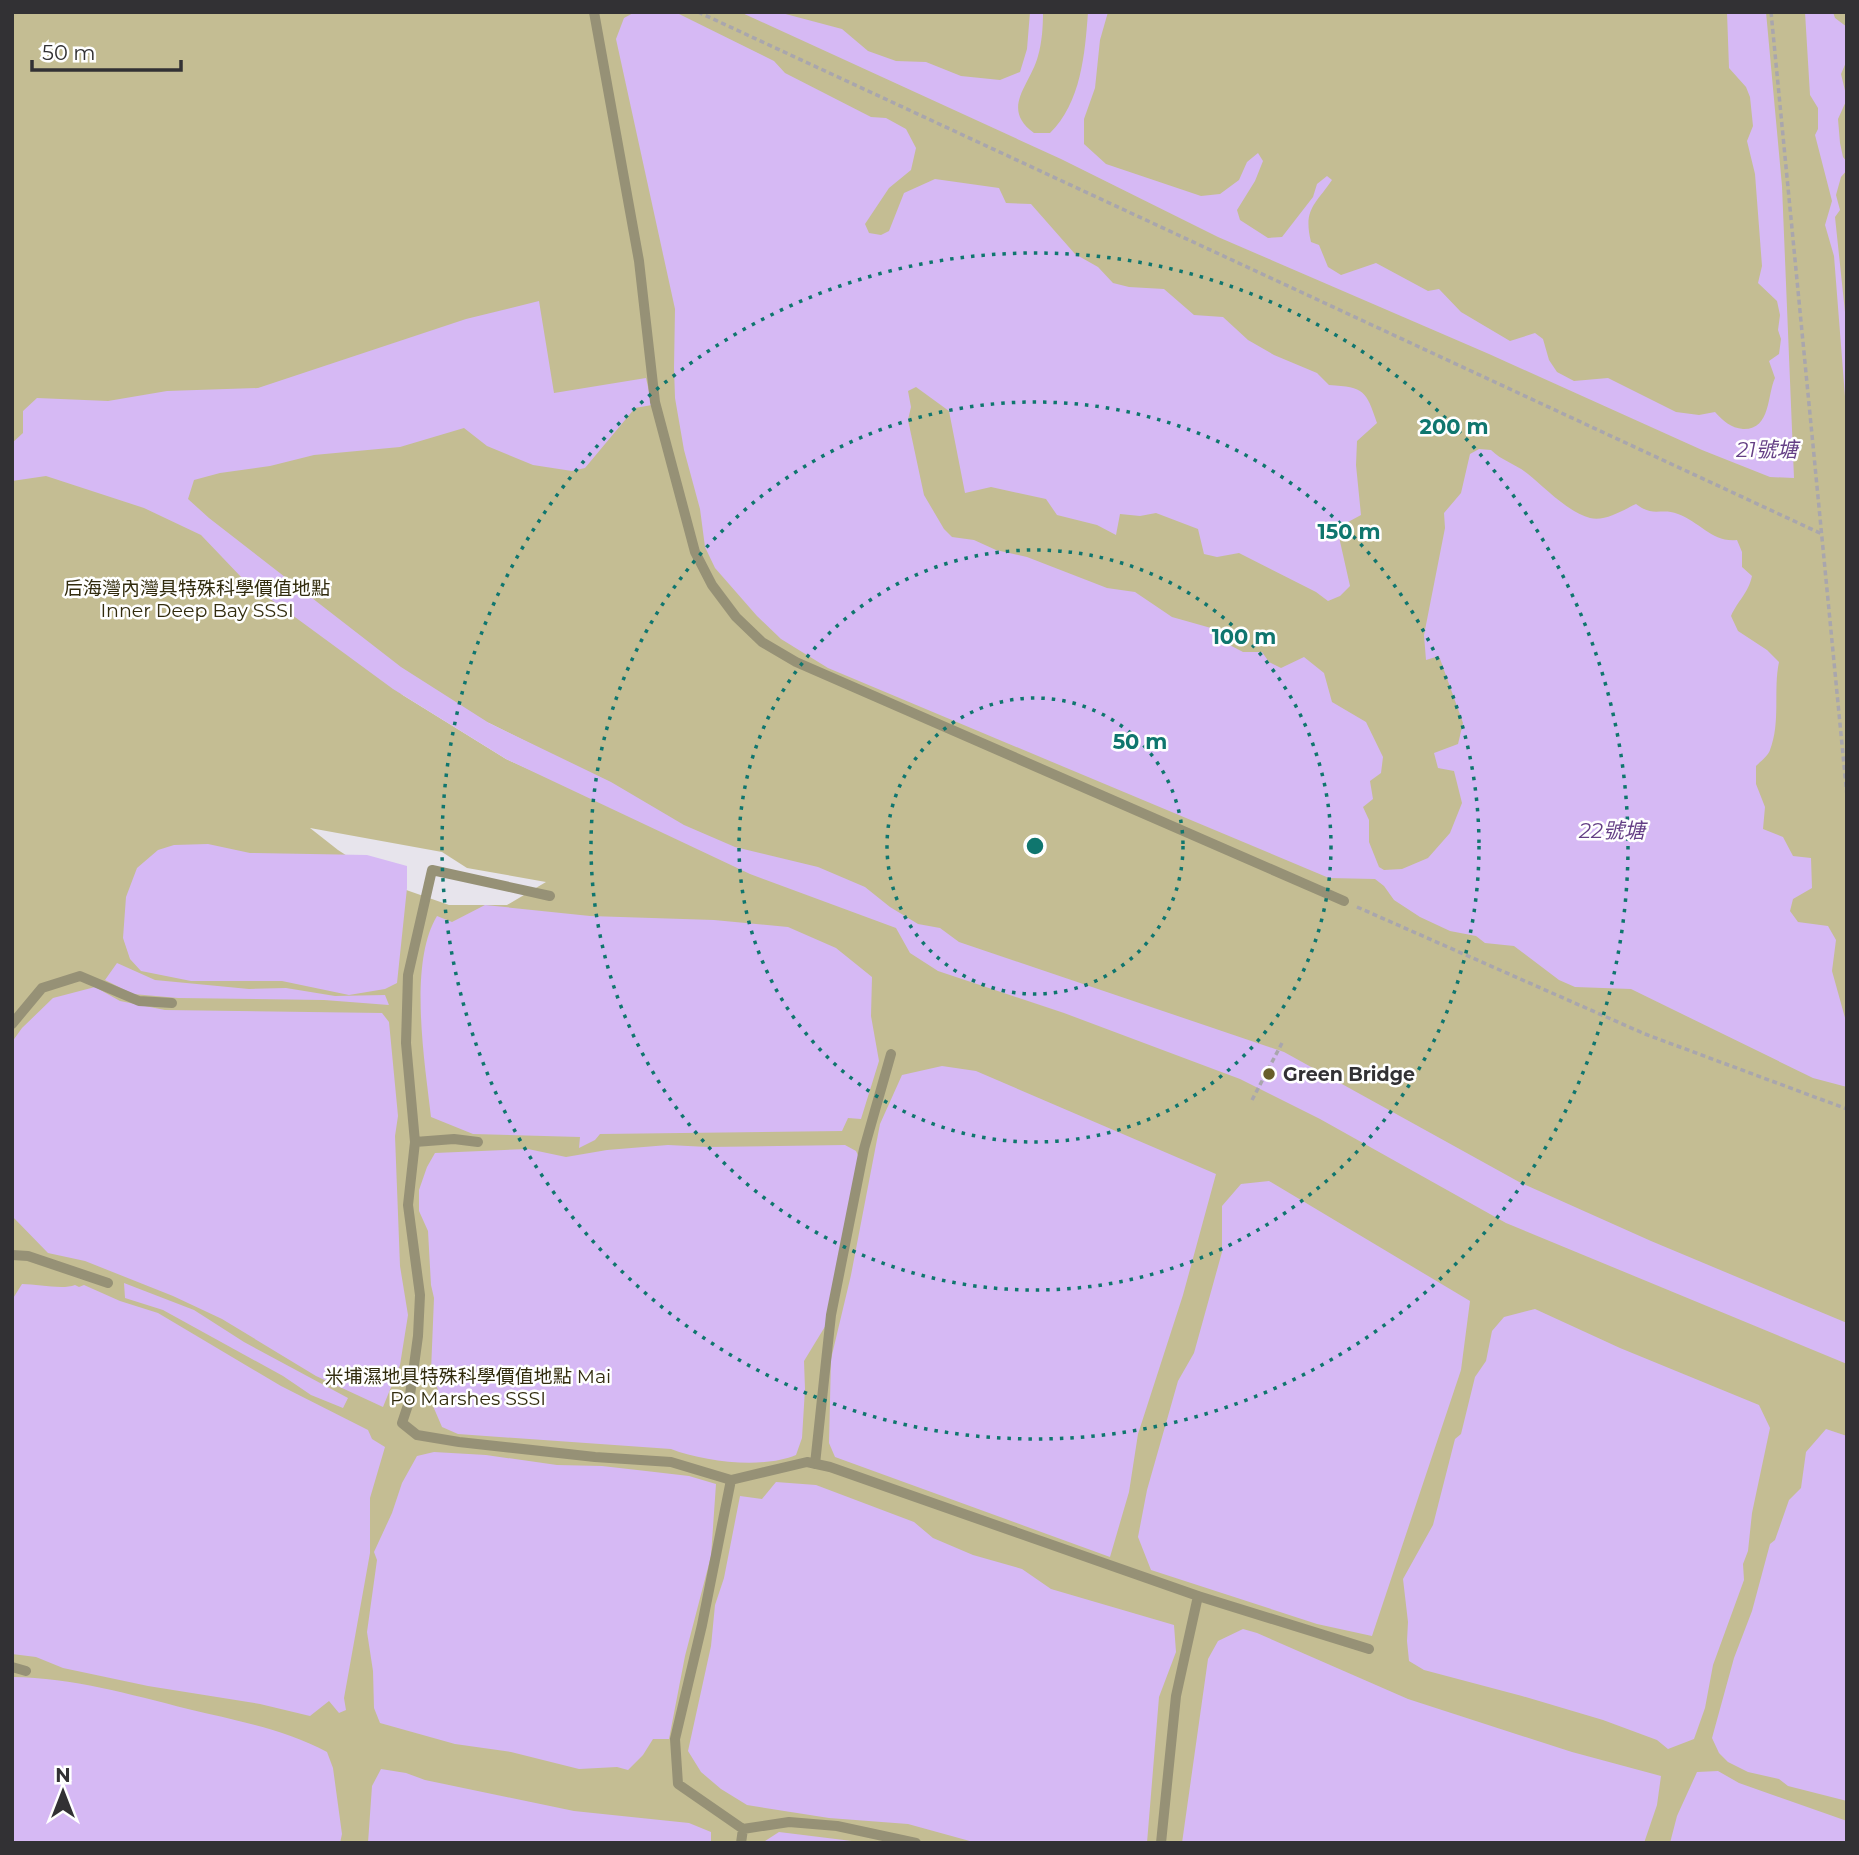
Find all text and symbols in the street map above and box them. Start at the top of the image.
scale bar [32,28,180,72]
text: 50 m [42,40,96,65]
text: 200 m [1420,414,1488,439]
water label: 21號塘 [1735,437,1801,462]
text: 150 m [1318,519,1380,544]
park label: 后海灣內灣具特殊科學價值地點 Inner Deep Bay SSSI [64,577,330,622]
text: 100 m [1212,624,1276,649]
text: 50 m [1113,729,1167,754]
water label: 22號塘 [1578,818,1648,843]
centre of rings [1023,834,1047,858]
place label: Green Bridge [1283,1063,1415,1086]
marker: Green Bridge [1261,1066,1277,1082]
park label: 米埔濕地具特殊科學價值地點 Mai Po Marshes SSSI [325,1365,611,1410]
north arrow [28,1757,98,1827]
text: N [55,1764,71,1787]

